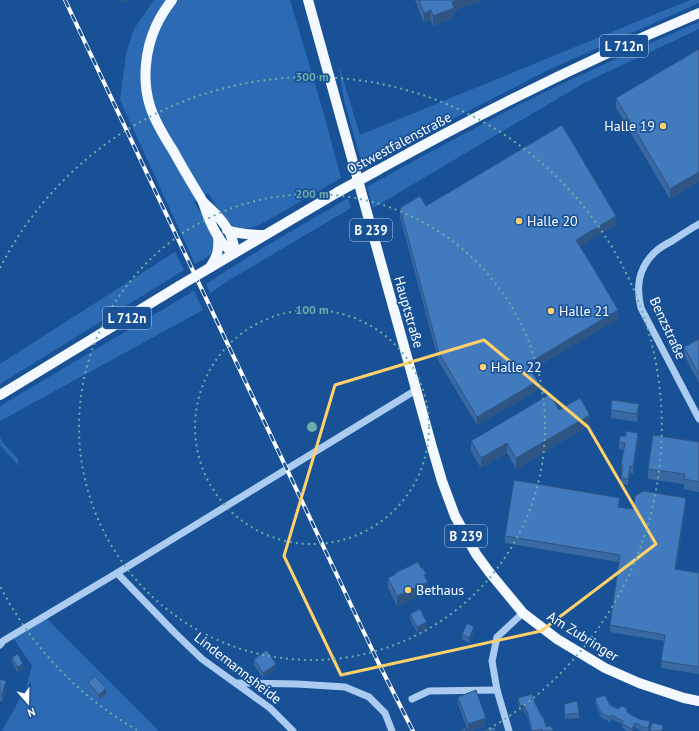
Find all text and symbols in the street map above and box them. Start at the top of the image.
road number: L 712n [600,35,648,57]
text: 300 m [295,69,329,84]
street label: Ostwestfalenstraße [344,108,454,178]
place label: Halle 19 [604,117,655,135]
marker: Halle 19 [658,121,668,131]
text: 200 m [295,186,329,201]
place label: Halle 20 [527,212,578,230]
marker: Halle 20 [514,216,524,226]
road number: B 239 [350,219,392,241]
street label: Hauptstraße [390,274,428,350]
street label: Benzstraße [646,294,690,362]
text: 100 m [295,302,329,317]
place label: Halle 21 [559,302,610,320]
marker: Halle 21 [546,306,556,316]
road number: L 712n [103,307,151,329]
place label: Halle 22 [491,358,542,376]
marker: Halle 22 [478,362,488,372]
centre of rings [305,420,319,434]
road number: B 239 [445,525,487,547]
place label: Bethaus [416,581,464,599]
marker: Bethaus [403,585,413,595]
street label: Am Zubringer [544,607,622,665]
street label: Lindemannsheide [191,628,285,708]
north arrow [8,683,48,723]
text: N [26,705,37,720]

